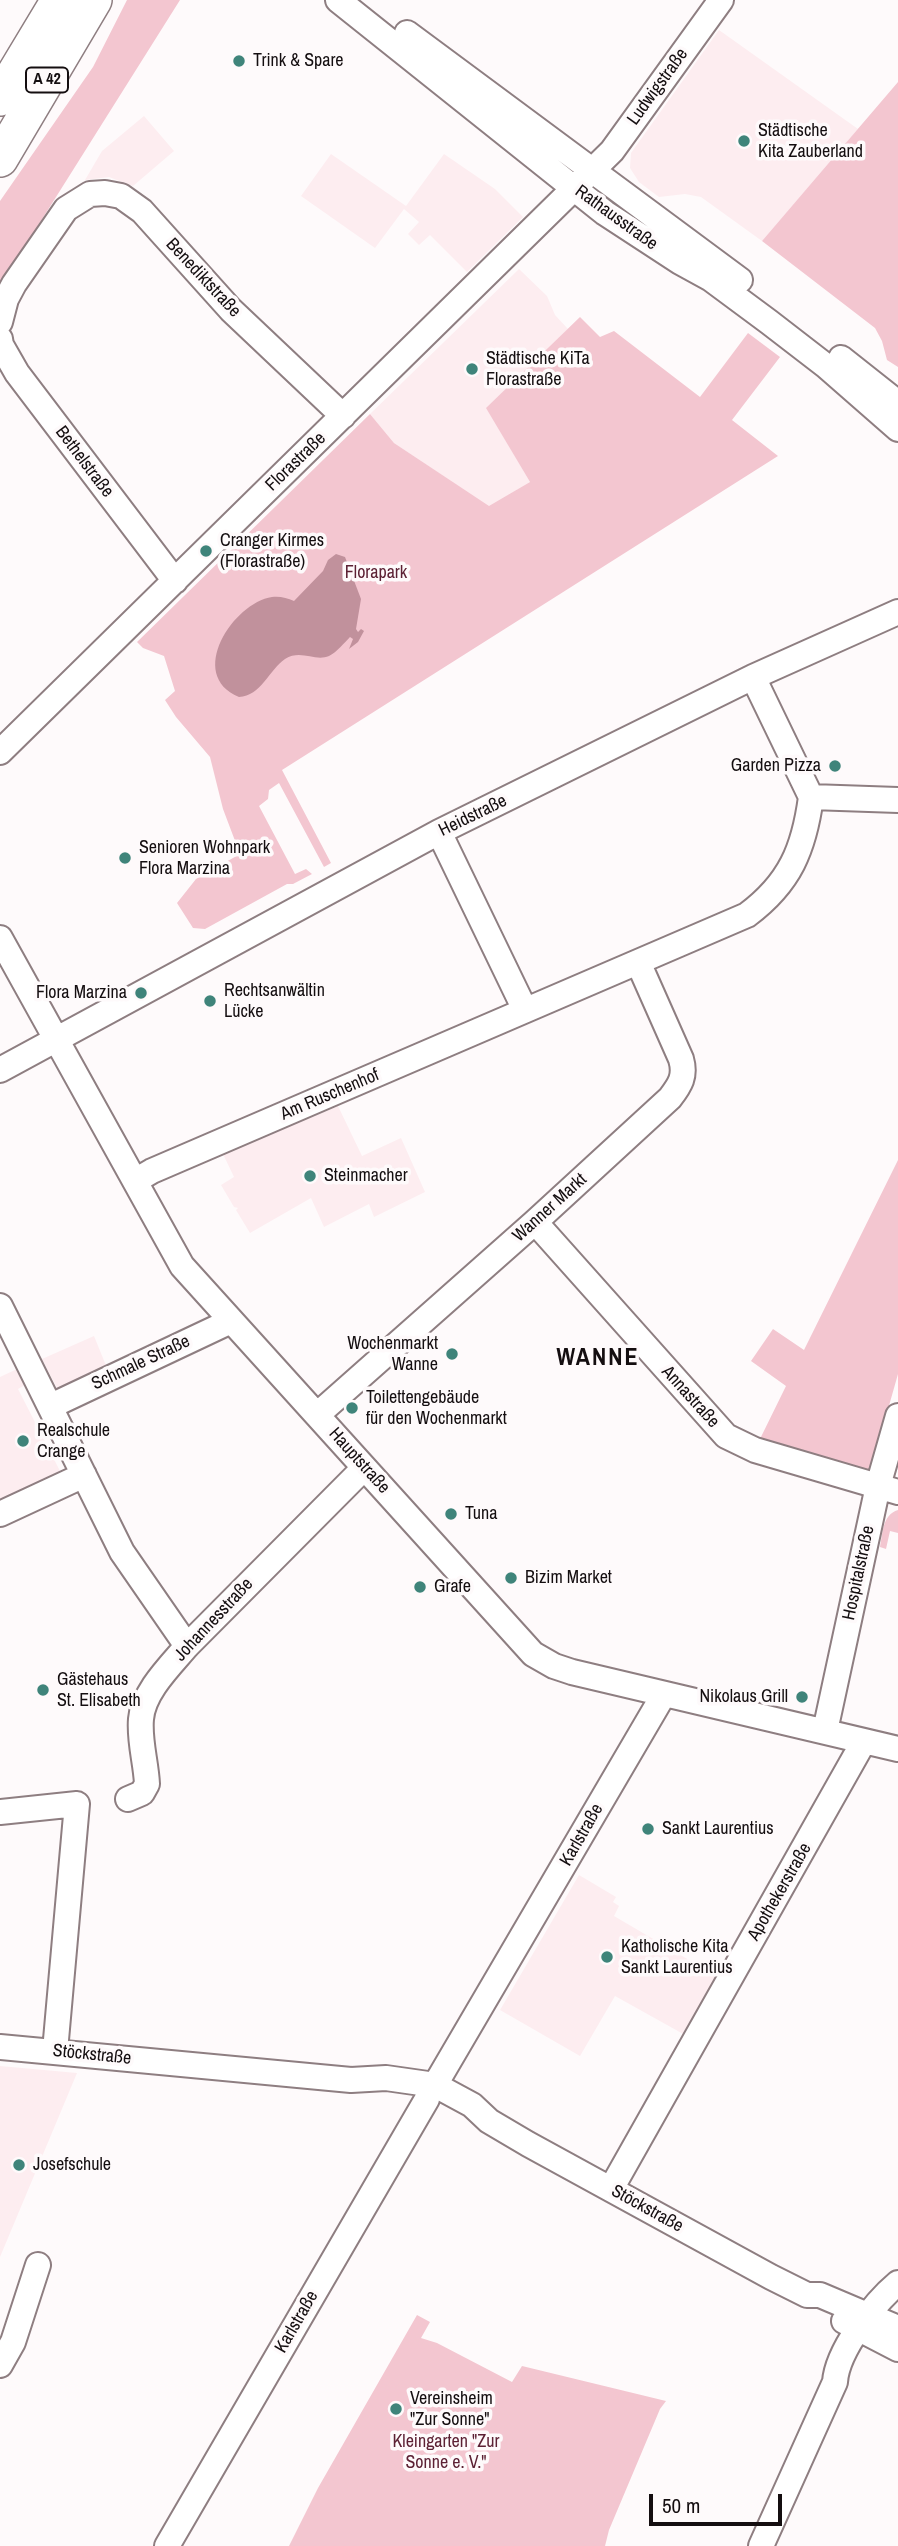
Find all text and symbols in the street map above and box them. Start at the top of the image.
street label: Ludwigstraße [623,44,693,130]
place label: Trink & Spare [253,50,344,72]
marker: Trink & Spare [231,53,247,69]
road number: A 42 [26,68,68,92]
place label: Städtische Kita Zauberland [758,120,863,162]
marker: Städtische Kita Zauberland [736,133,752,149]
street label: Rathausstraße [570,181,662,255]
street label: Benediktstraße [161,234,245,322]
place label: Städtische KiTa Florastraße [486,348,590,390]
marker: Städtische KiTa Florastraße [464,361,480,377]
street label: Bethelstraße [50,422,118,502]
street label: Florastraße [261,428,331,496]
place label: Cranger Kirmes (Florastraße) [220,530,324,572]
marker: Cranger Kirmes (Florastraße) [198,543,214,559]
park label: Florapark [345,562,407,584]
place label: Garden Pizza [731,755,821,777]
marker: Garden Pizza [827,758,843,774]
street label: Heidstraße [435,790,511,842]
place label: Senioren Wohnpark Flora Marzina [139,837,270,880]
marker: Senioren Wohnpark Flora Marzina [117,850,133,866]
place label: Rechtsanwältin Lücke [224,980,325,1023]
place label: Flora Marzina [36,982,127,1004]
marker: Flora Marzina [133,985,149,1001]
marker: Rechtsanwältin Lücke [202,993,218,1009]
street label: Am Ruschenhof [277,1065,383,1125]
place label: Steinmacher [324,1165,408,1187]
marker: Steinmacher [302,1168,318,1184]
street label: Wanner Markt [509,1169,591,1247]
street label: Schmale Straße [88,1331,194,1395]
place label: Wochenmarkt Wanne [347,1333,438,1376]
district label: WANNE [557,1345,639,1373]
marker: Wochenmarkt Wanne [444,1346,460,1362]
street label: Annastraße [656,1361,724,1433]
place label: Toilettengebäude für den Wochenmarkt [366,1387,507,1430]
marker: Toilettengebäude für den Wochenmarkt [344,1400,360,1416]
place label: Realschule Crange [37,1420,110,1462]
street label: Hauptstraße [324,1424,394,1498]
marker: Realschule Crange [15,1433,31,1449]
place label: Tuna [465,1503,497,1525]
marker: Tuna [443,1506,459,1522]
street label: Hospitalstraße [838,1524,880,1622]
place label: Bizim Market [525,1567,612,1589]
marker: Bizim Market [503,1570,519,1586]
street label: Johannesstraße [170,1574,258,1666]
place label: Grafe [434,1576,471,1598]
marker: Grafe [412,1579,428,1595]
place label: Gästehaus St. Elisabeth [57,1669,141,1712]
marker: Gästehaus St. Elisabeth [35,1682,51,1698]
place label: Nikolaus Grill [699,1686,788,1708]
marker: Nikolaus Grill [794,1689,810,1705]
street label: Karlstraße [556,1800,608,1870]
place label: Sankt Laurentius [662,1818,774,1840]
marker: Sankt Laurentius [640,1821,656,1837]
street label: Apothekerstraße [743,1839,817,1945]
place label: Katholische Kita Sankt Laurentius [621,1936,733,1979]
marker: Katholische Kita Sankt Laurentius [599,1949,615,1965]
street label: Stöckstraße [52,2040,132,2070]
place label: Josefschule [33,2154,111,2176]
marker: Josefschule [11,2157,27,2173]
street label: Stöckstraße [607,2180,687,2238]
street label: Karlstraße [271,2287,323,2357]
place label: Vereinsheim "Zur Sonne" [410,2388,493,2430]
marker: Vereinsheim "Zur Sonne" [388,2401,404,2417]
park label: Kleingarten "Zur Sonne e. V." [393,2431,499,2474]
scale bar [653,2480,786,2524]
text: 50 m [662,2491,700,2520]

